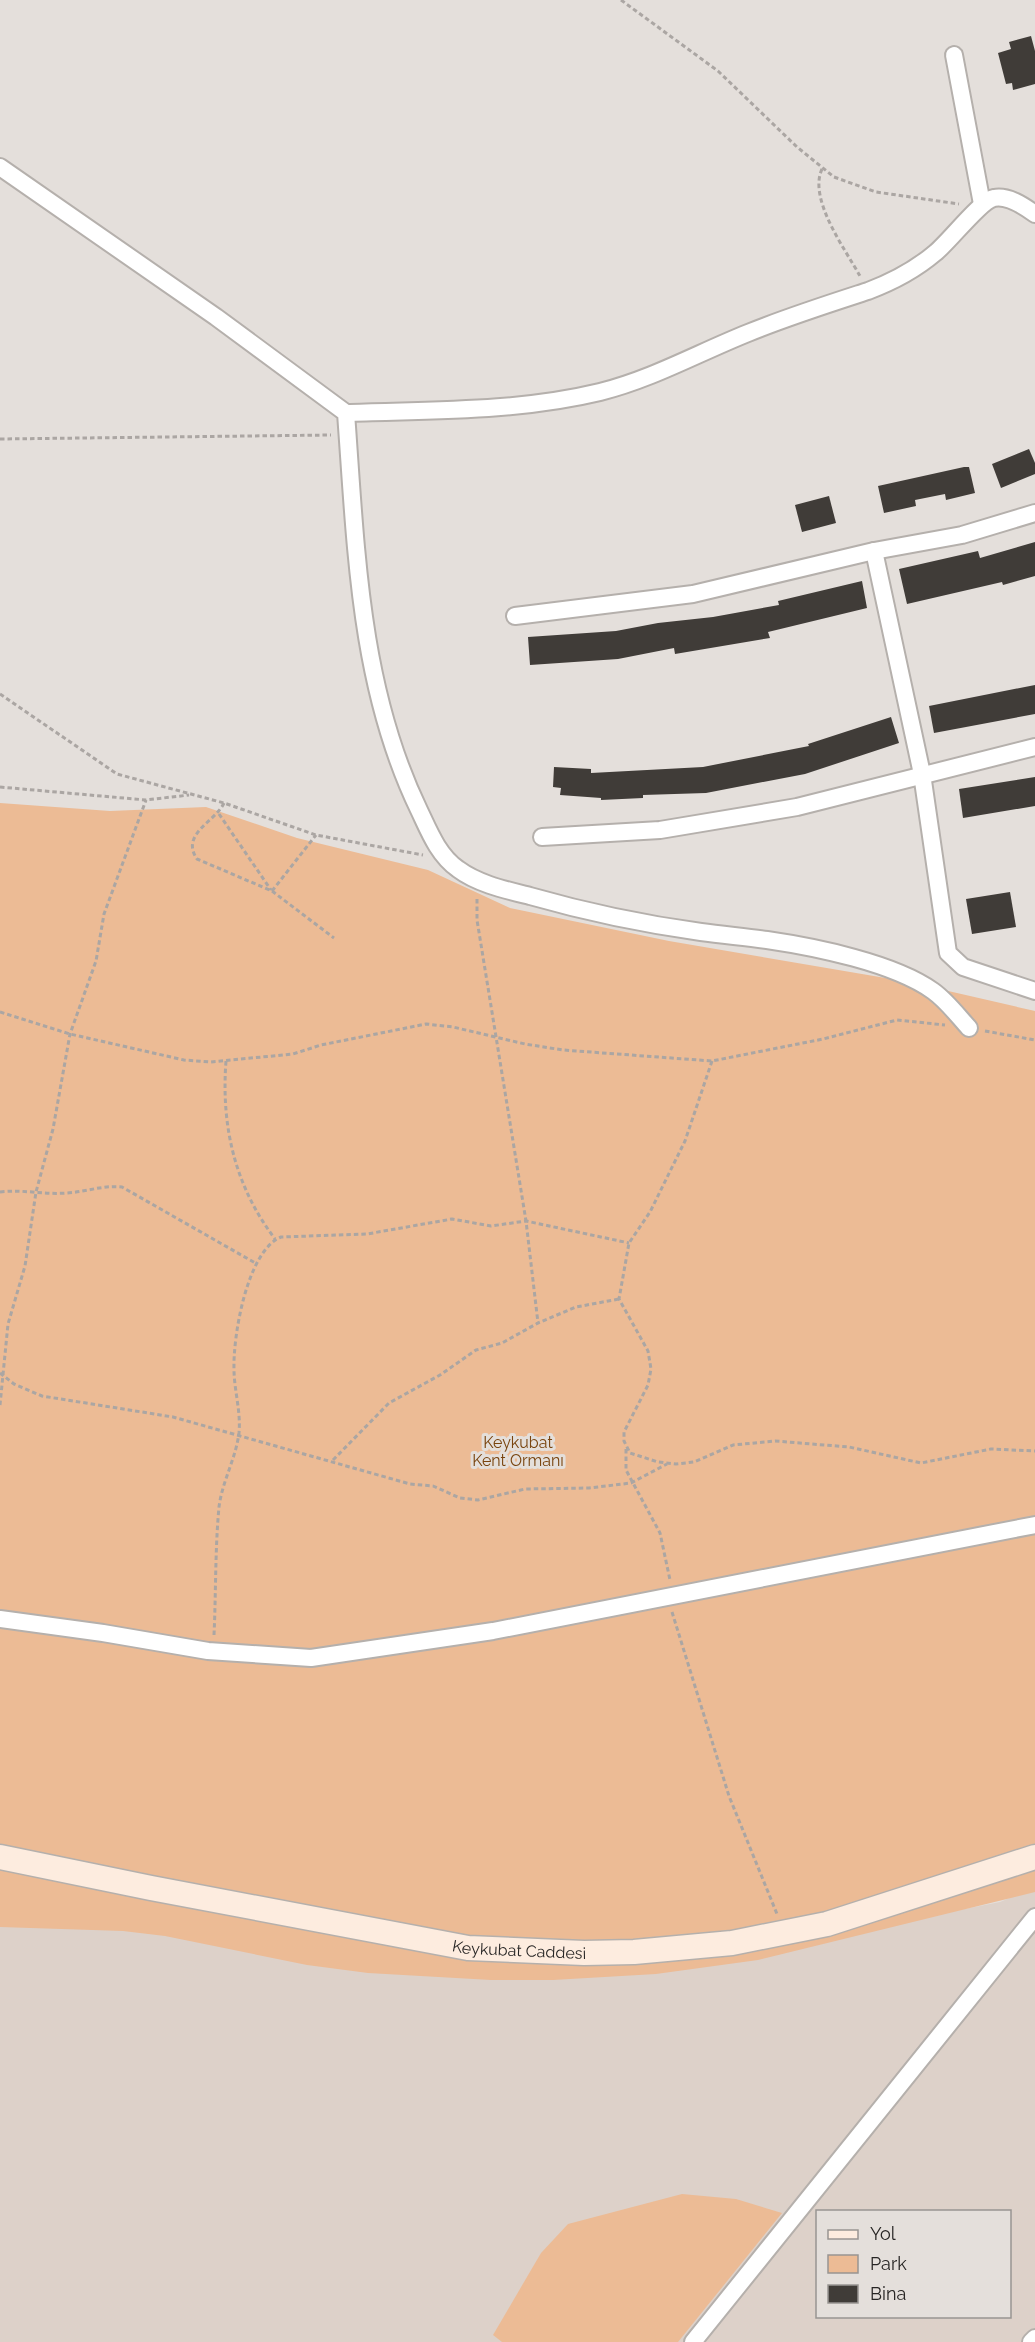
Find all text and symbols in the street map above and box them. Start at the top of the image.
park label: Keykubat Kent Ormanı [472,1433,564,1470]
street label: Keykubat Caddesi [451,1936,586,1963]
legend [816,2210,1011,2318]
text: Yol [870,2223,896,2244]
text: Park [870,2253,907,2274]
text: Bina [870,2283,906,2304]

